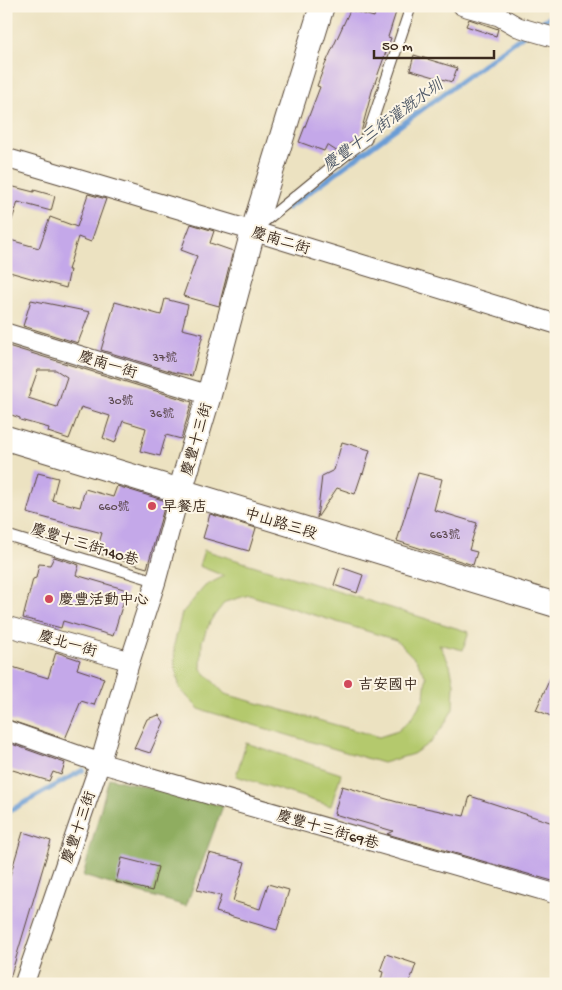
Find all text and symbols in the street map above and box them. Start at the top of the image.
scale bar [374,28,494,60]
text: 50 m [382,38,413,56]
water label: 慶豐十三街灌溉水圳 [319,74,450,177]
street label: 慶南二街 [249,224,312,259]
street label: 慶南一街 [76,348,139,383]
house number: 37號 [152,351,177,366]
house number: 30號 [107,394,134,409]
street label: 慶豐十三街 [178,401,217,478]
house number: 36號 [149,407,174,422]
place label: 早餐店 [162,499,207,517]
house number: 660號 [99,500,129,515]
marker: 早餐店 [146,500,158,512]
street label: 中山路三段 [242,505,319,544]
street label: 慶豐十三街140巷 [28,520,141,571]
house number: 663號 [430,528,460,543]
place label: 慶豐活動中心 [59,591,149,610]
marker: 慶豐活動中心 [43,593,55,605]
street label: 慶北一街 [36,628,99,662]
place label: 吉安國中 [358,677,418,695]
marker: 吉安國中 [342,678,354,690]
street label: 慶豐十三街 [58,789,101,866]
street label: 慶豐十三街69巷 [274,807,381,854]

